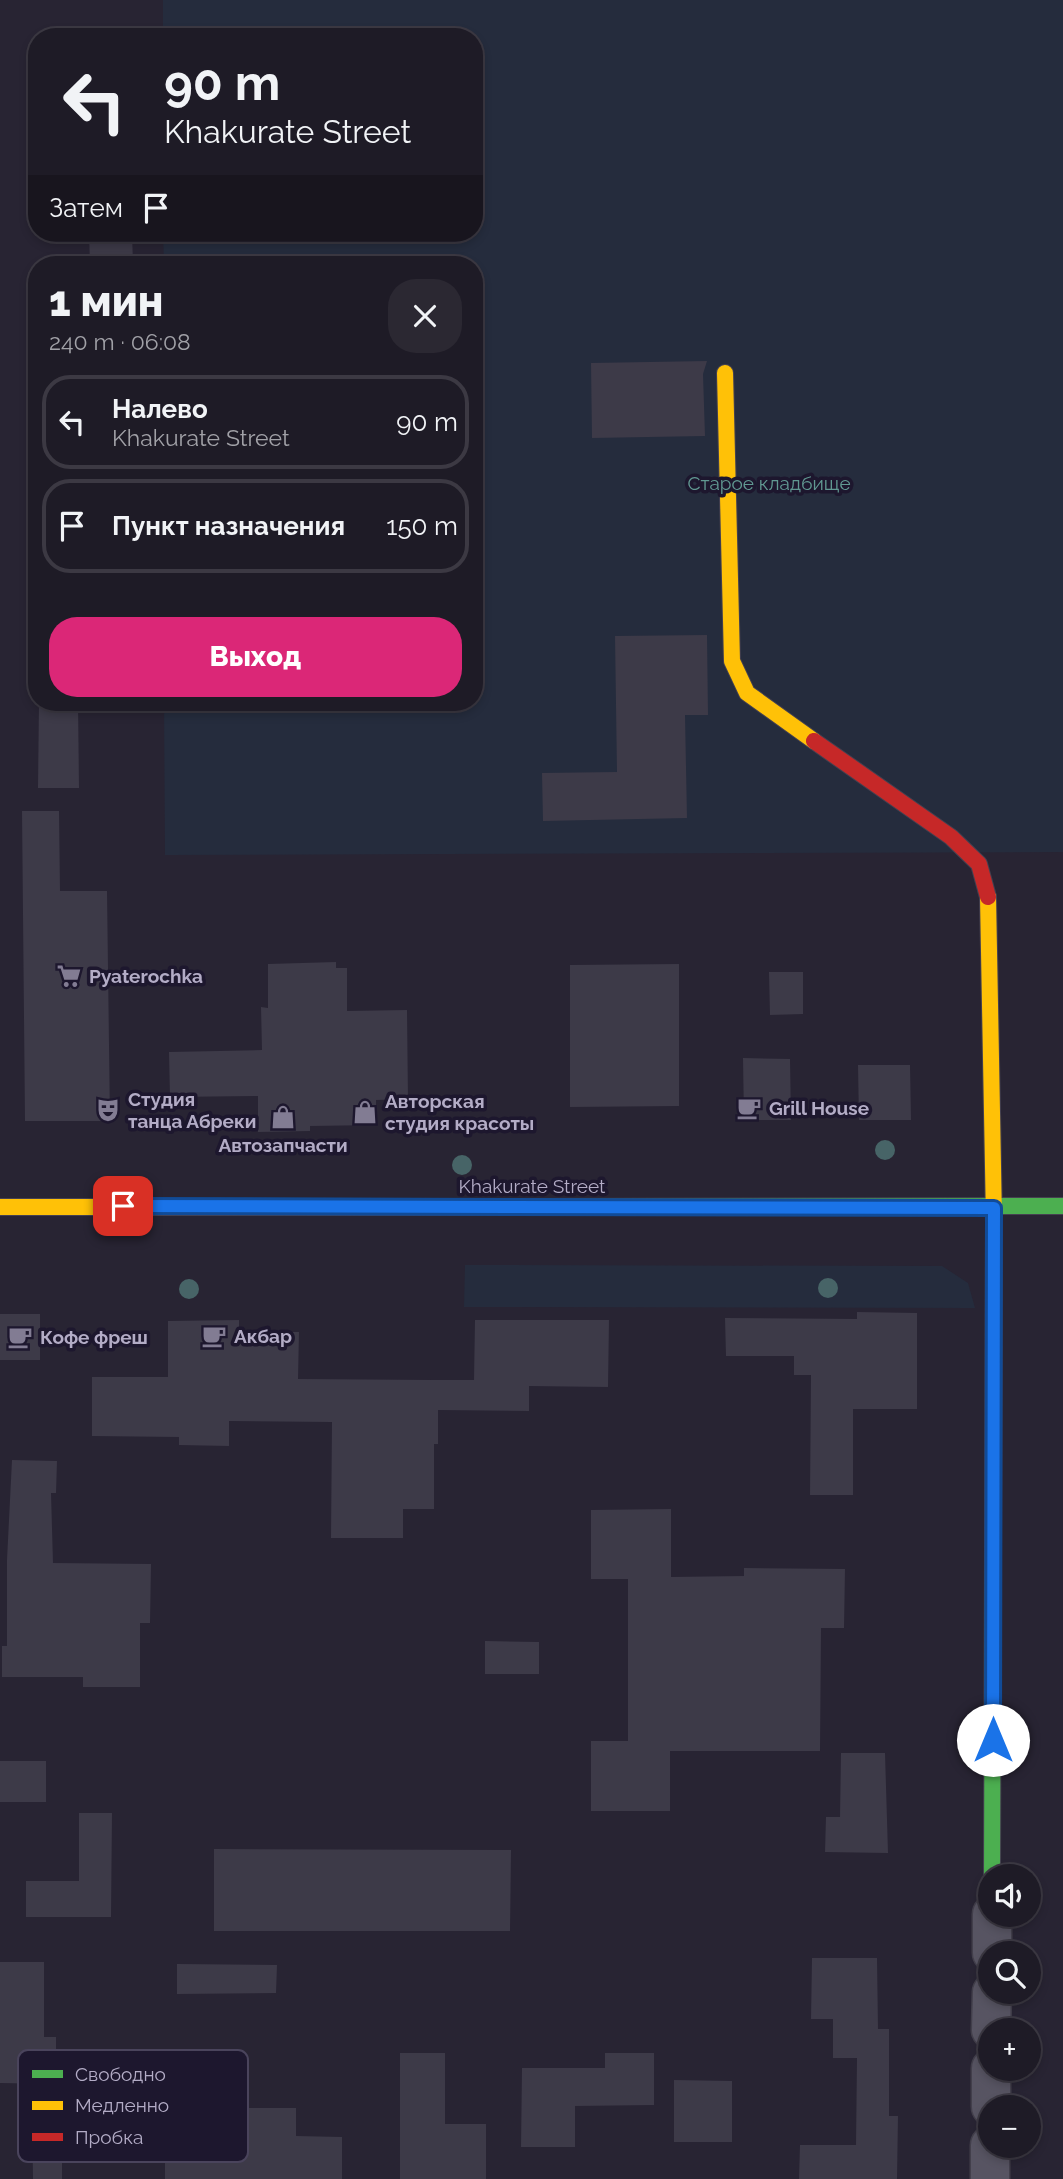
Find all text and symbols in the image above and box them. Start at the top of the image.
text: 90 m [164,54,280,111]
icon: left [49,56,140,147]
text: Khakurate Street [164,113,411,150]
icon: arrive [137,189,175,227]
text: Затем [49,193,123,223]
text: 1 мин [49,277,163,326]
button: close [388,279,462,353]
text: 240 m · 06:08 [49,328,191,355]
text: Налево [112,394,208,424]
icon: left [53,403,91,441]
text: 90 m [396,407,458,437]
text: Khakurate Street [112,424,290,451]
park label: Старое кладбище [687,472,851,494]
icon: arrive [53,507,91,545]
text: Пункт назначения [112,511,345,541]
text: 150 m [386,511,458,541]
button: Выход [49,617,462,697]
supermarket icon: Pyaterochka [55,962,83,990]
place label: Pyaterochka [89,965,203,987]
place label: Студия танца Абреки [128,1088,256,1132]
place label: Авторская студия красоты [385,1090,534,1134]
cafe icon: Grill House [735,1094,763,1122]
theatre icon: Студия танца Абреки [94,1096,122,1124]
place label: Grill House [769,1097,869,1119]
shop icon: Авторская студия красоты [351,1098,379,1126]
shop icon: Автозапчасти [269,1103,297,1131]
place label: Автозапчасти [218,1134,348,1156]
street label: Khakurate Street [459,1175,606,1197]
pin [93,1176,153,1236]
icon: arrive [104,1187,142,1225]
cafe icon: Акбар [200,1322,228,1350]
cafe icon: Кофе фреш [6,1323,34,1351]
place label: Акбар [234,1325,292,1347]
place label: Кофе фреш [40,1326,148,1348]
position arrow [956,1703,1030,1777]
map controls [978,1864,1041,2158]
button: sound [978,1864,1041,1927]
button: search [978,1941,1041,2004]
button: + [978,2018,1041,2081]
legend [18,2050,248,2162]
text: Свободно [75,2063,166,2085]
text: Медленно [75,2094,169,2116]
button: − [978,2095,1041,2158]
text: Пробка [75,2126,143,2148]

